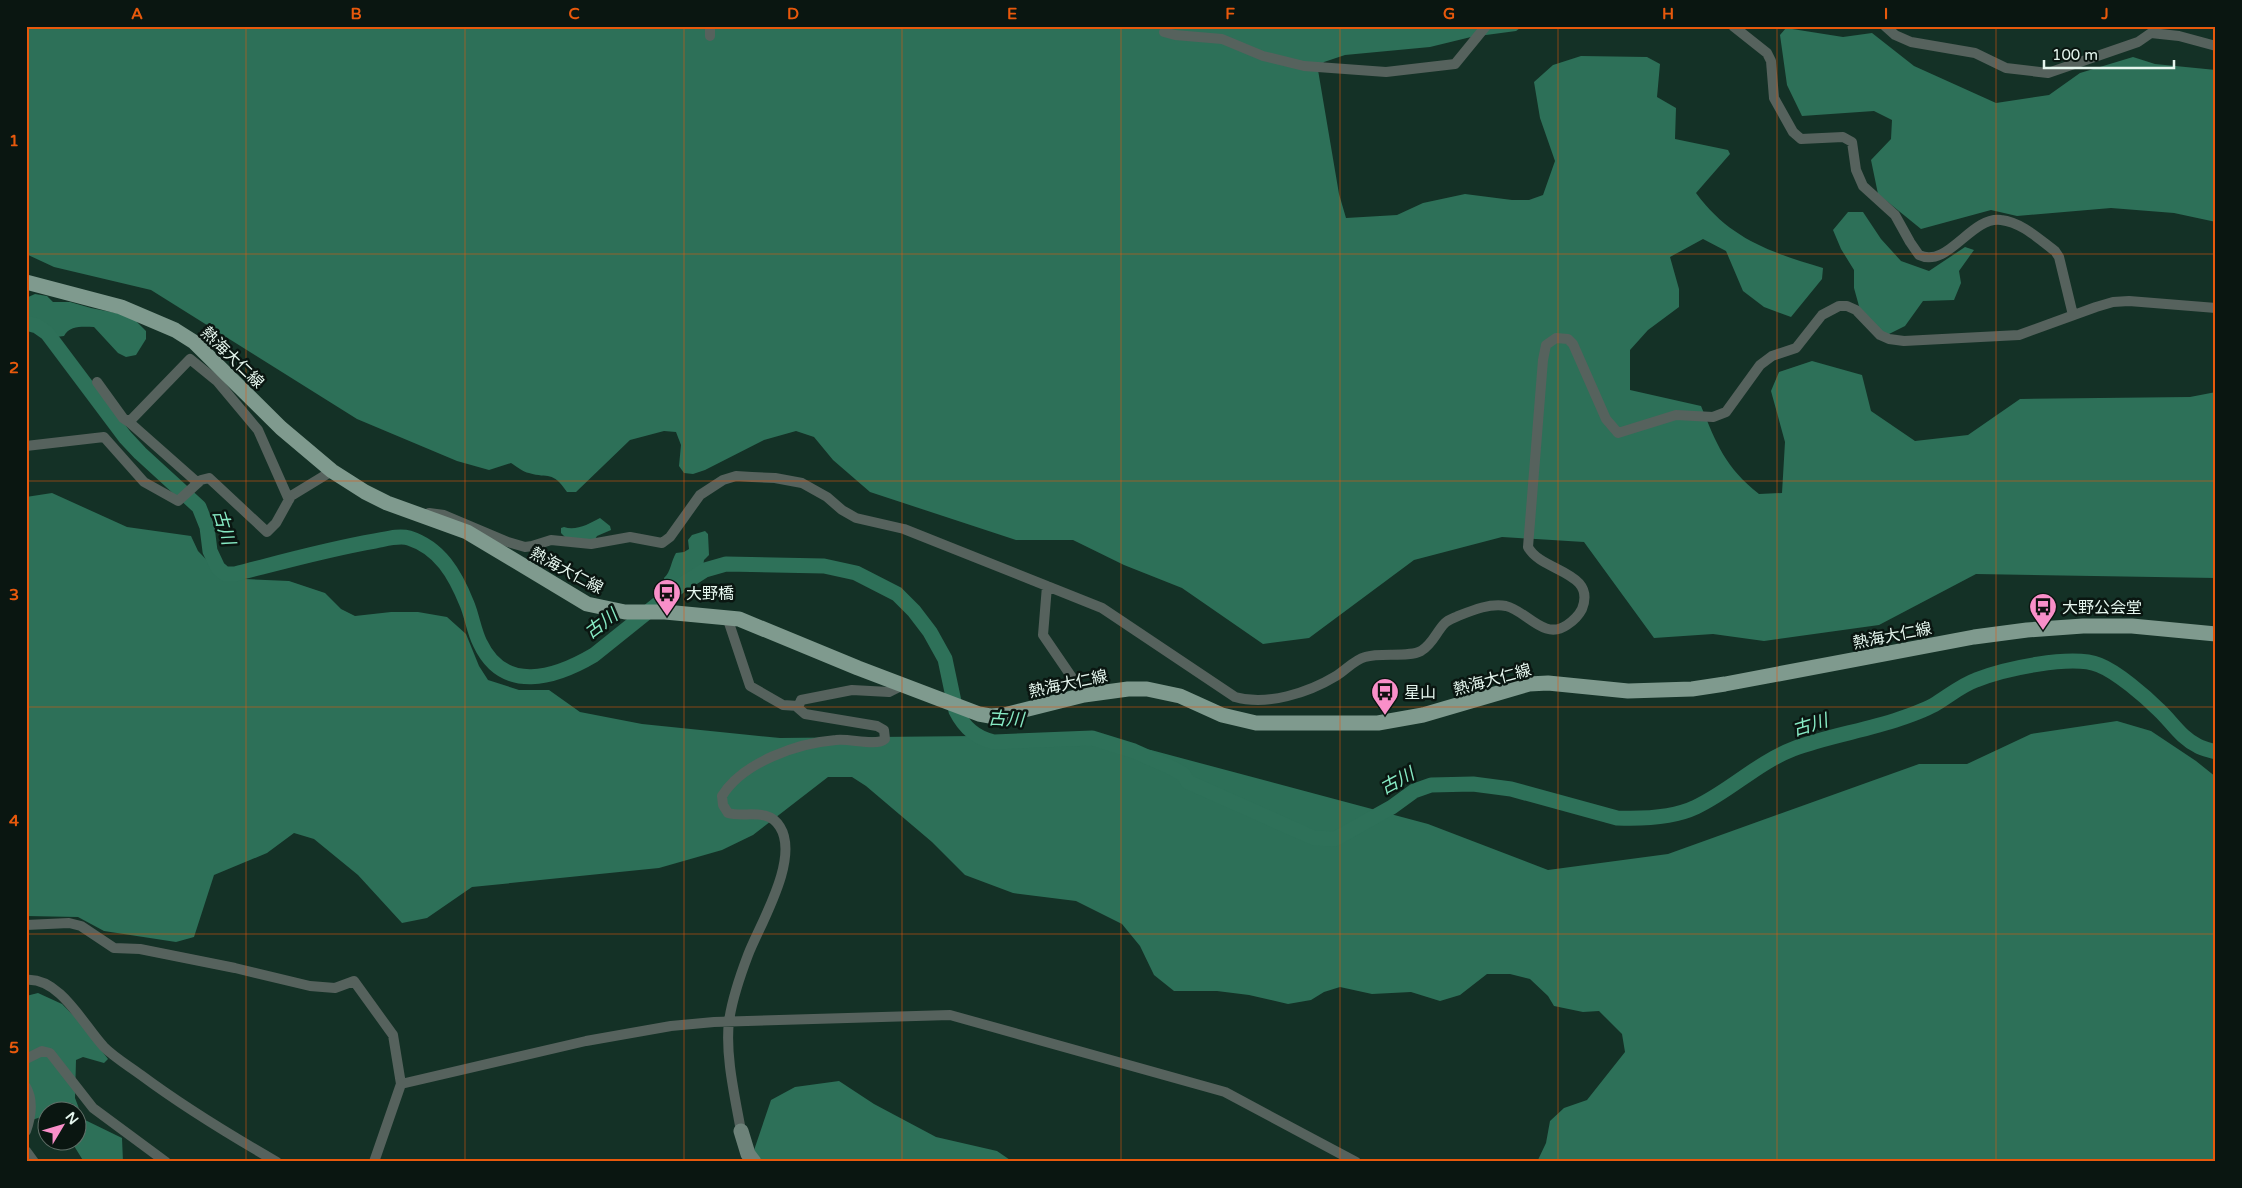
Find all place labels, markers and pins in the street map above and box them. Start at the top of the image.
bus stop icon: 大野橋 [652,578,682,617]
place label: 大野橋 [686,584,734,604]
bus stop icon: 大野公会堂 [2028,592,2058,631]
place label: 大野公会堂 [2062,598,2142,618]
bus stop icon: 星山 [1370,677,1400,716]
place label: 星山 [1404,683,1436,703]

